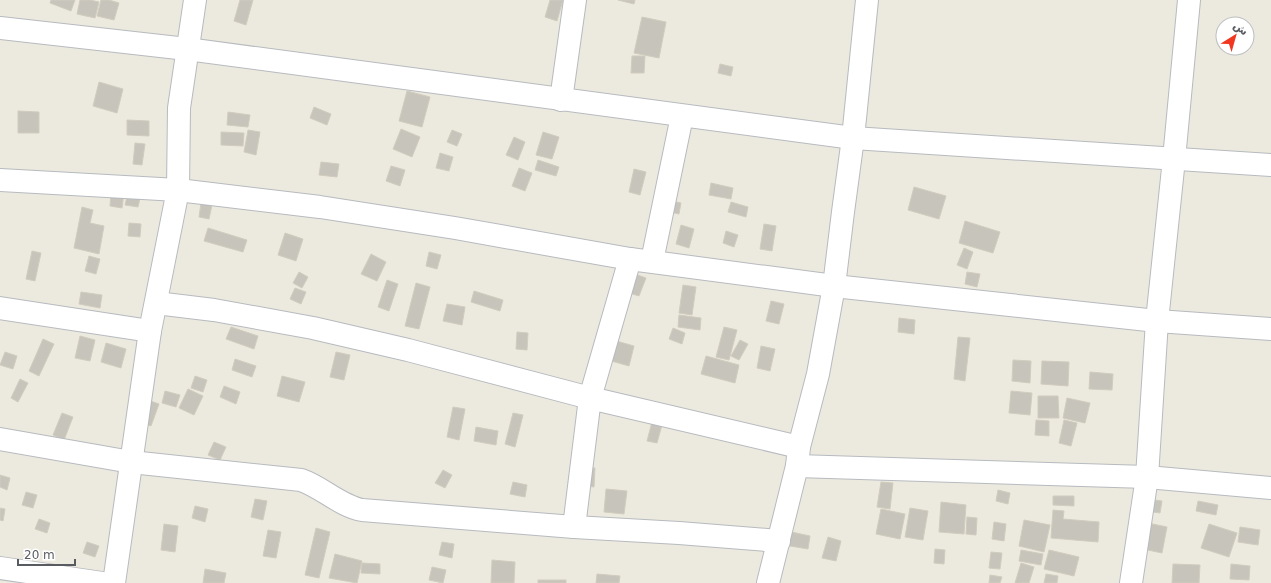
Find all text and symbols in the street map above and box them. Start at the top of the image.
north arrow [1215,16,1255,56]
text: ش [1231,19,1251,38]
scale bar [18,541,75,567]
text: 20 m [24,548,55,562]

